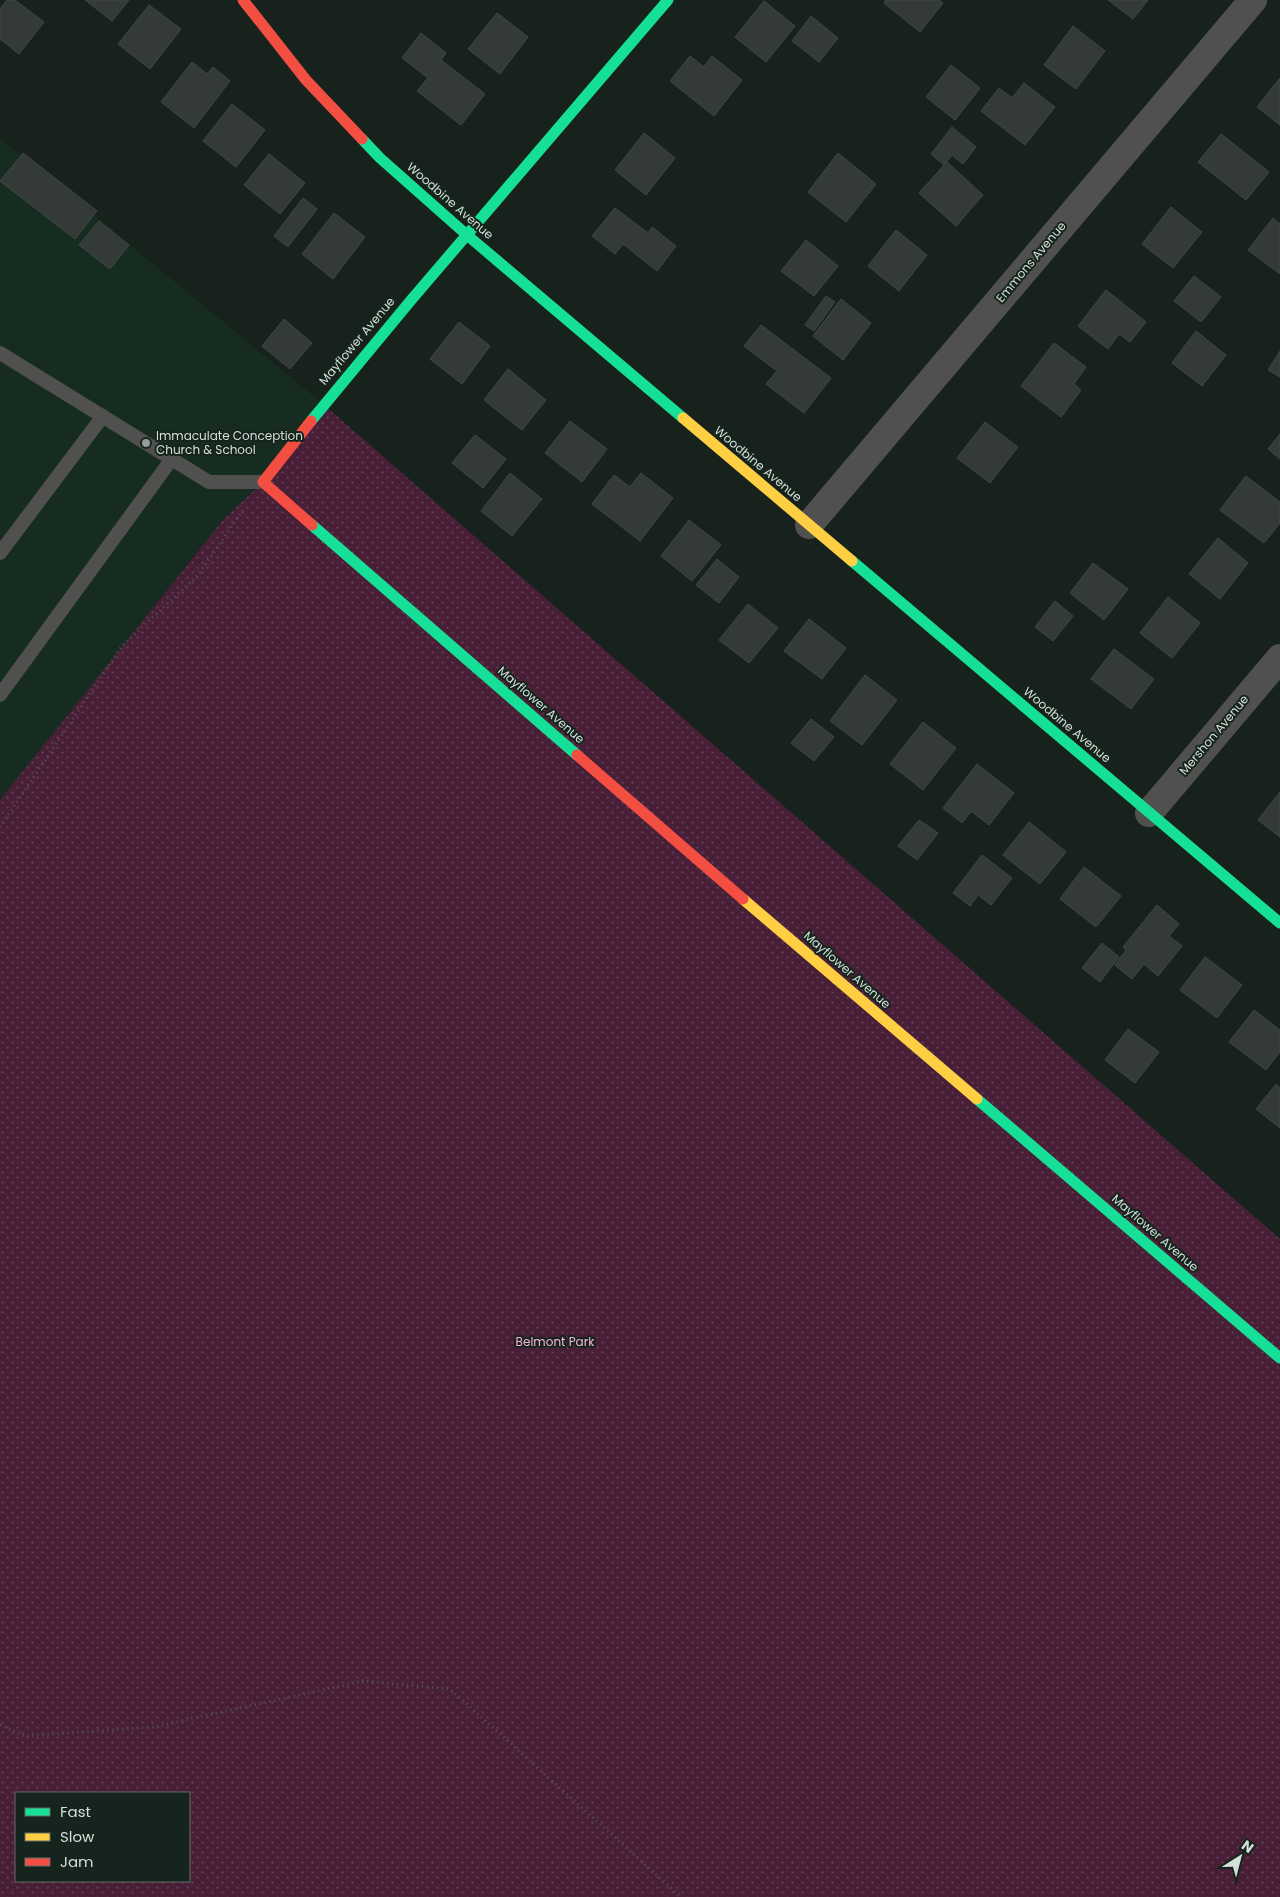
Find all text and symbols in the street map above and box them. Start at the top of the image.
street label: Woodbine Avenue [403,158,497,243]
street label: Emmons Avenue [992,218,1070,306]
street label: Mayflower Avenue [315,293,398,388]
street label: Woodbine Avenue [711,422,806,505]
place label: Immaculate Conception Church & School [156,427,303,458]
marker: Immaculate Conception Church & School [140,437,152,449]
street label: Mayflower Avenue [494,662,588,747]
street label: Woodbine Avenue [1020,683,1115,766]
street label: Mershon Avenue [1175,691,1252,778]
street label: Mayflower Avenue [800,927,894,1012]
street label: Mayflower Avenue [1108,1190,1202,1275]
park label: Belmont Park [516,1333,595,1350]
legend [15,1792,190,1882]
text: Fast [60,1801,91,1822]
text: Slow [60,1826,95,1847]
north arrow [1215,1832,1265,1882]
text: N [1238,1835,1258,1858]
text: Jam [60,1851,94,1872]

